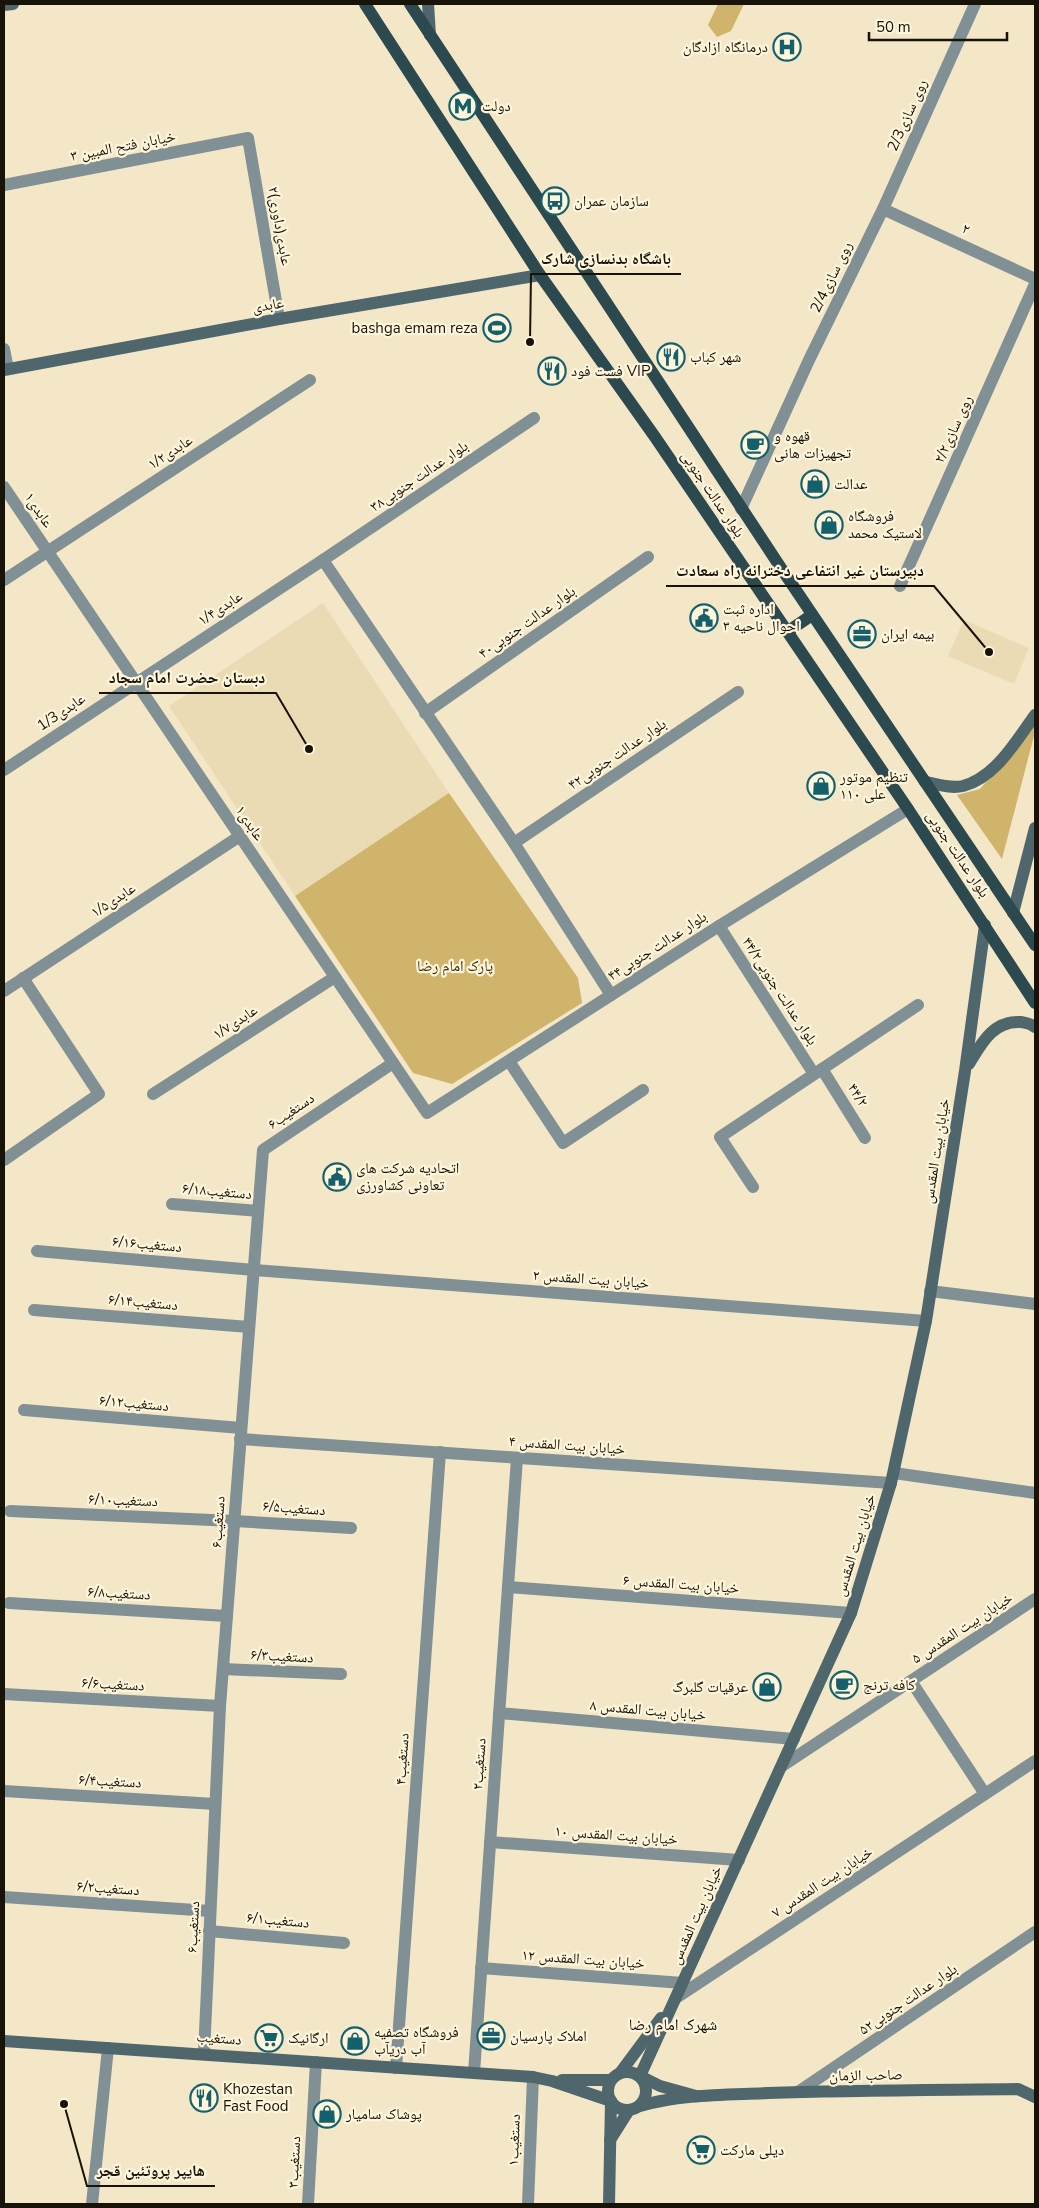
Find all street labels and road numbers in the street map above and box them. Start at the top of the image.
street label: روی سازی2/3 [882,76,932,154]
street label: خیابان فتح المبین ۳ [69,126,178,166]
street label: ۲عابدی(داوری) [263,185,297,268]
street label: ۲ [959,219,974,240]
street label: روی سازی2/4 [805,238,857,316]
street label: عابدی [251,292,286,318]
street label: روی سازی۲/۲ [929,392,977,466]
street label: عابدی۱/۲ [144,430,197,474]
street label: بلوار عدالت جنوبی۳۸ [366,436,472,516]
street label: بلوار عدالت جنوبی [676,447,750,541]
street label: عابدی۱ [20,488,58,532]
street label: بلوار عدالت جنوبی۴۰ [474,581,580,663]
street label: عابدی۱/۴ [194,586,247,630]
street label: عابدی1/3 [33,688,89,735]
street label: بلوار عدالت جنوبی۴۲ [564,714,670,794]
street label: ۱عابدی [231,801,269,845]
street label: بلوار عدالت جنوبی [921,807,995,901]
street label: عابدی۱/۵ [87,878,140,922]
street label: بلوار عدالت جنوبی۴۴ [604,906,710,986]
street label: بلوار عدالت جنوبی۴۴/۲ [737,933,823,1049]
street label: عابدی۱/۷ [209,1000,262,1044]
street label: ۴۴/۲ [843,1079,873,1111]
street label: دستغیب۶ [264,1088,318,1134]
street label: خیابان بیت المقدس [918,1097,954,1205]
street label: دستغیب۶/۱۸ [181,1178,253,1204]
street label: دستغیب۶/۱۶ [111,1231,183,1257]
street label: خیابان بیت المقدس ۲ [532,1265,650,1293]
street label: دستغیب۶/۱۴ [107,1289,179,1315]
street label: دستغیب۶/۱۲ [98,1390,170,1416]
street label: خیابان بیت المقدس ۴ [508,1431,626,1459]
street label: دستغیب۶/۱۰ [88,1489,158,1511]
street label: خیابان بیت المقدس [830,1491,880,1599]
street label: دستغیب۶ [206,1495,230,1549]
street label: دستغیب۶/۵ [262,1496,326,1520]
street label: خیابان بیت المقدس ۶ [622,1570,740,1598]
street label: دستغیب۶/۸ [87,1581,151,1605]
street label: خیابان بیت المقدس ۵ [908,1588,1017,1668]
street label: دستغیب۶/۳ [250,1644,314,1668]
street label: دستغیب۶/۶ [81,1672,145,1696]
street label: خیابان بیت المقدس ۸ [589,1695,707,1725]
street label: دستغیب۴ [390,1732,414,1786]
street label: ۲دستغیب [467,1737,491,1791]
street label: دستغیب۶/۴ [78,1769,142,1793]
street label: خیابان بیت المقدس ۱۰ [554,1821,679,1849]
street label: خیابان بیت المقدس ۷ [768,1842,877,1922]
street label: خیابان بیت المقدس [665,1862,727,1967]
street label: دستغیب۶/۲ [76,1876,140,1900]
street label: دستغیب۶ [182,1900,204,1954]
street label: دستغیب۶/۱ [246,1907,310,1933]
street label: خیابان بیت المقدس ۱۲ [521,1945,646,1973]
street label: بلوار عدالت جنوبی۵۲ [855,1959,961,2039]
street label: دستغیب [196,2026,242,2050]
street label: صاحب الزمان [829,2064,903,2086]
street label: دستغیب۱ [503,2114,525,2166]
street label: دستغیب۳ [283,2135,305,2189]

